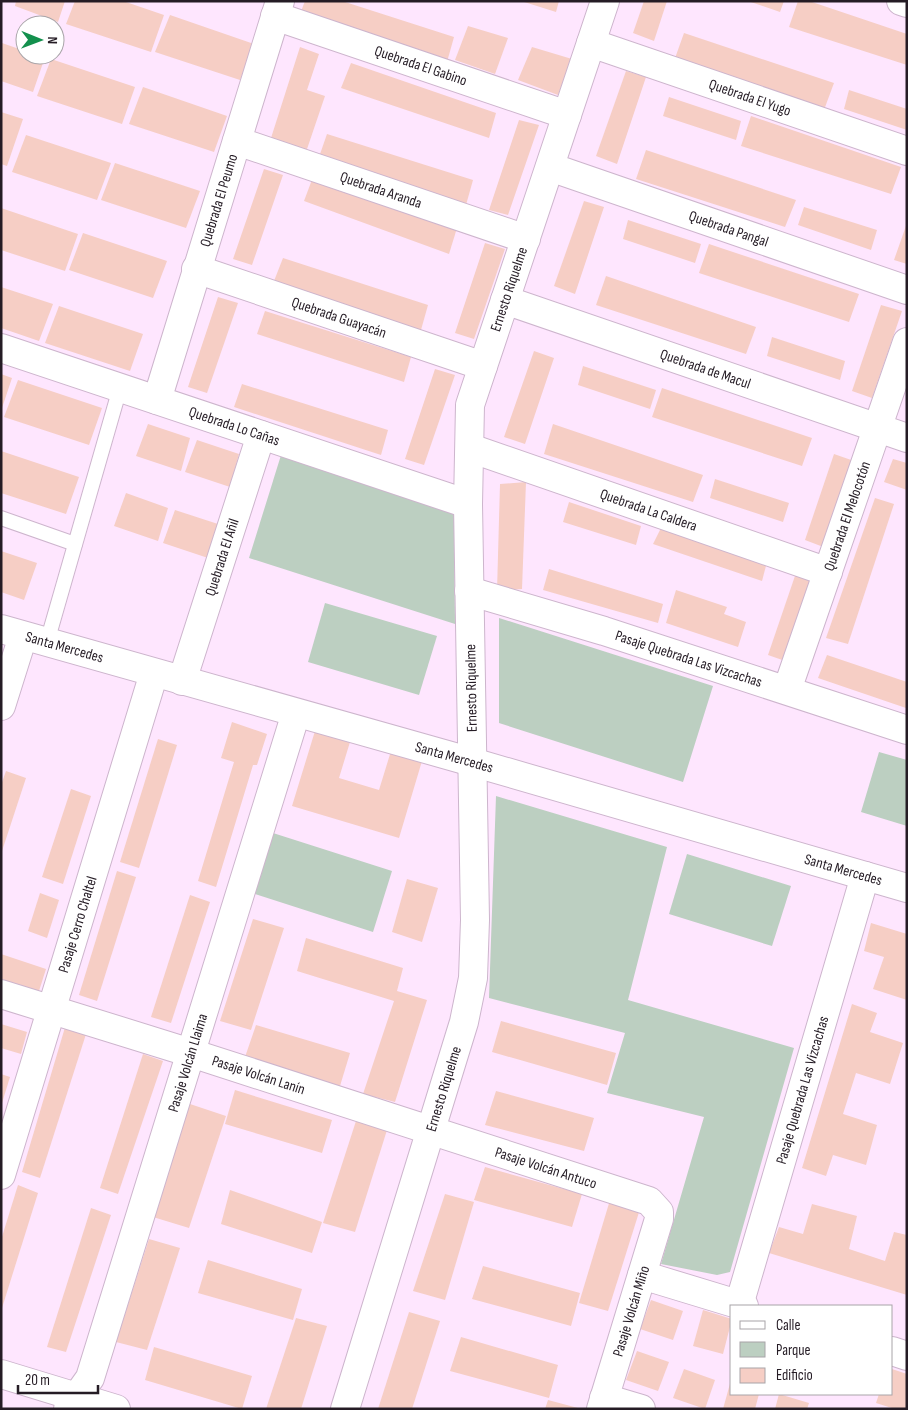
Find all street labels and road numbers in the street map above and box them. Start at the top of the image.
street label: Quebrada El Gabino [372,41,469,90]
street label: Quebrada El Yugo [706,75,793,121]
street label: Quebrada El Peumo [196,152,242,249]
street label: Quebrada Aranda [337,168,424,213]
street label: Quebrada Pangal [686,207,771,252]
street label: Ernesto Riquelme [486,245,532,334]
street label: Quebrada Guayacán [289,293,389,343]
street label: Quebrada de Macul [657,345,753,394]
street label: Quebrada Lo Cañas [186,402,282,450]
street label: Quebrada El Melocotón [820,459,875,574]
street label: Quebrada La Caldera [597,485,700,536]
street label: Quebrada El Añil [201,516,244,599]
street label: Pasaje Quebrada Las Vizcachas [613,626,765,692]
street label: Santa Mercedes [23,627,106,667]
street label: Ernesto Riquelme [461,644,482,732]
street label: Santa Mercedes [413,737,495,778]
street label: Santa Mercedes [802,850,884,890]
street label: Pasaje Cerro Chaltel [54,874,102,975]
street label: Pasaje Volcán Llaima [164,1011,212,1115]
street label: Pasaje Quebrada Las Vizcachas [772,1014,833,1167]
street label: Ernesto Riquelme [422,1044,466,1134]
street label: Pasaje Volcán Lanín [209,1051,307,1099]
street label: Pasaje Volcán Antuco [492,1143,599,1194]
street label: Pasaje Volcán Miño [609,1263,654,1359]

